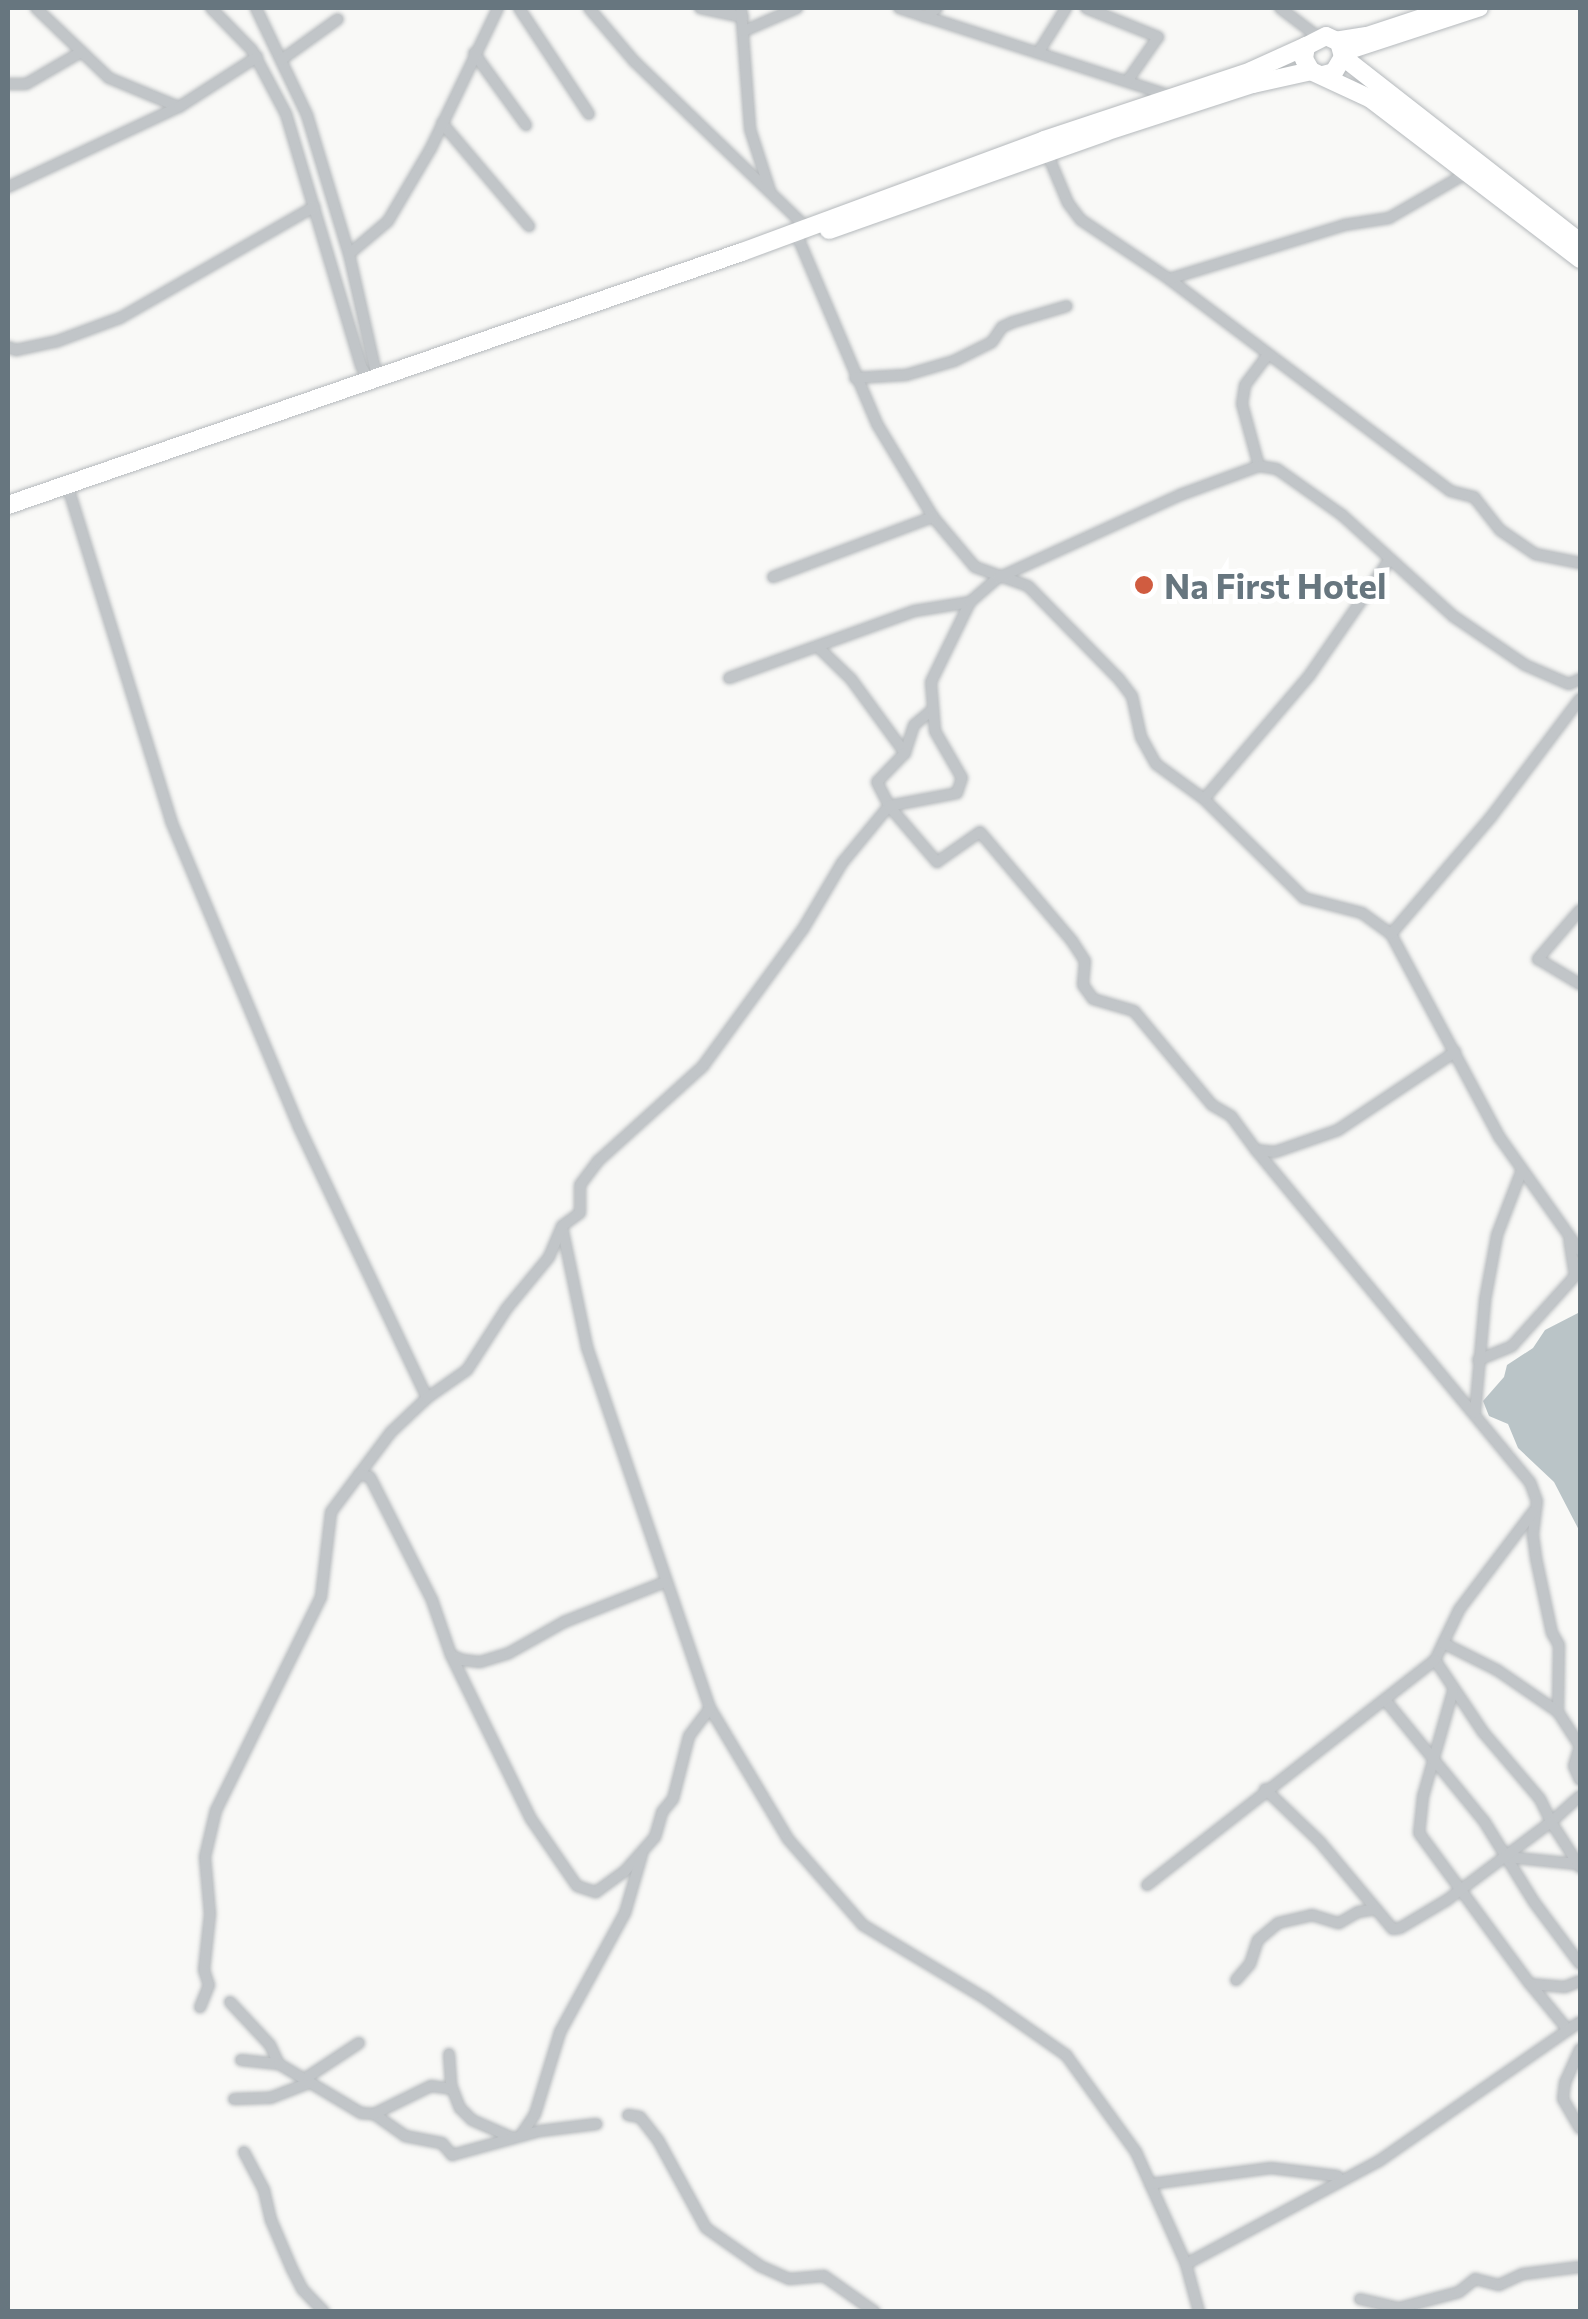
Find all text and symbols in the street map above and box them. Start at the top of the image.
place label: Na First Hotel [1164,564,1386,606]
marker: Na First Hotel [1133,574,1155,596]

